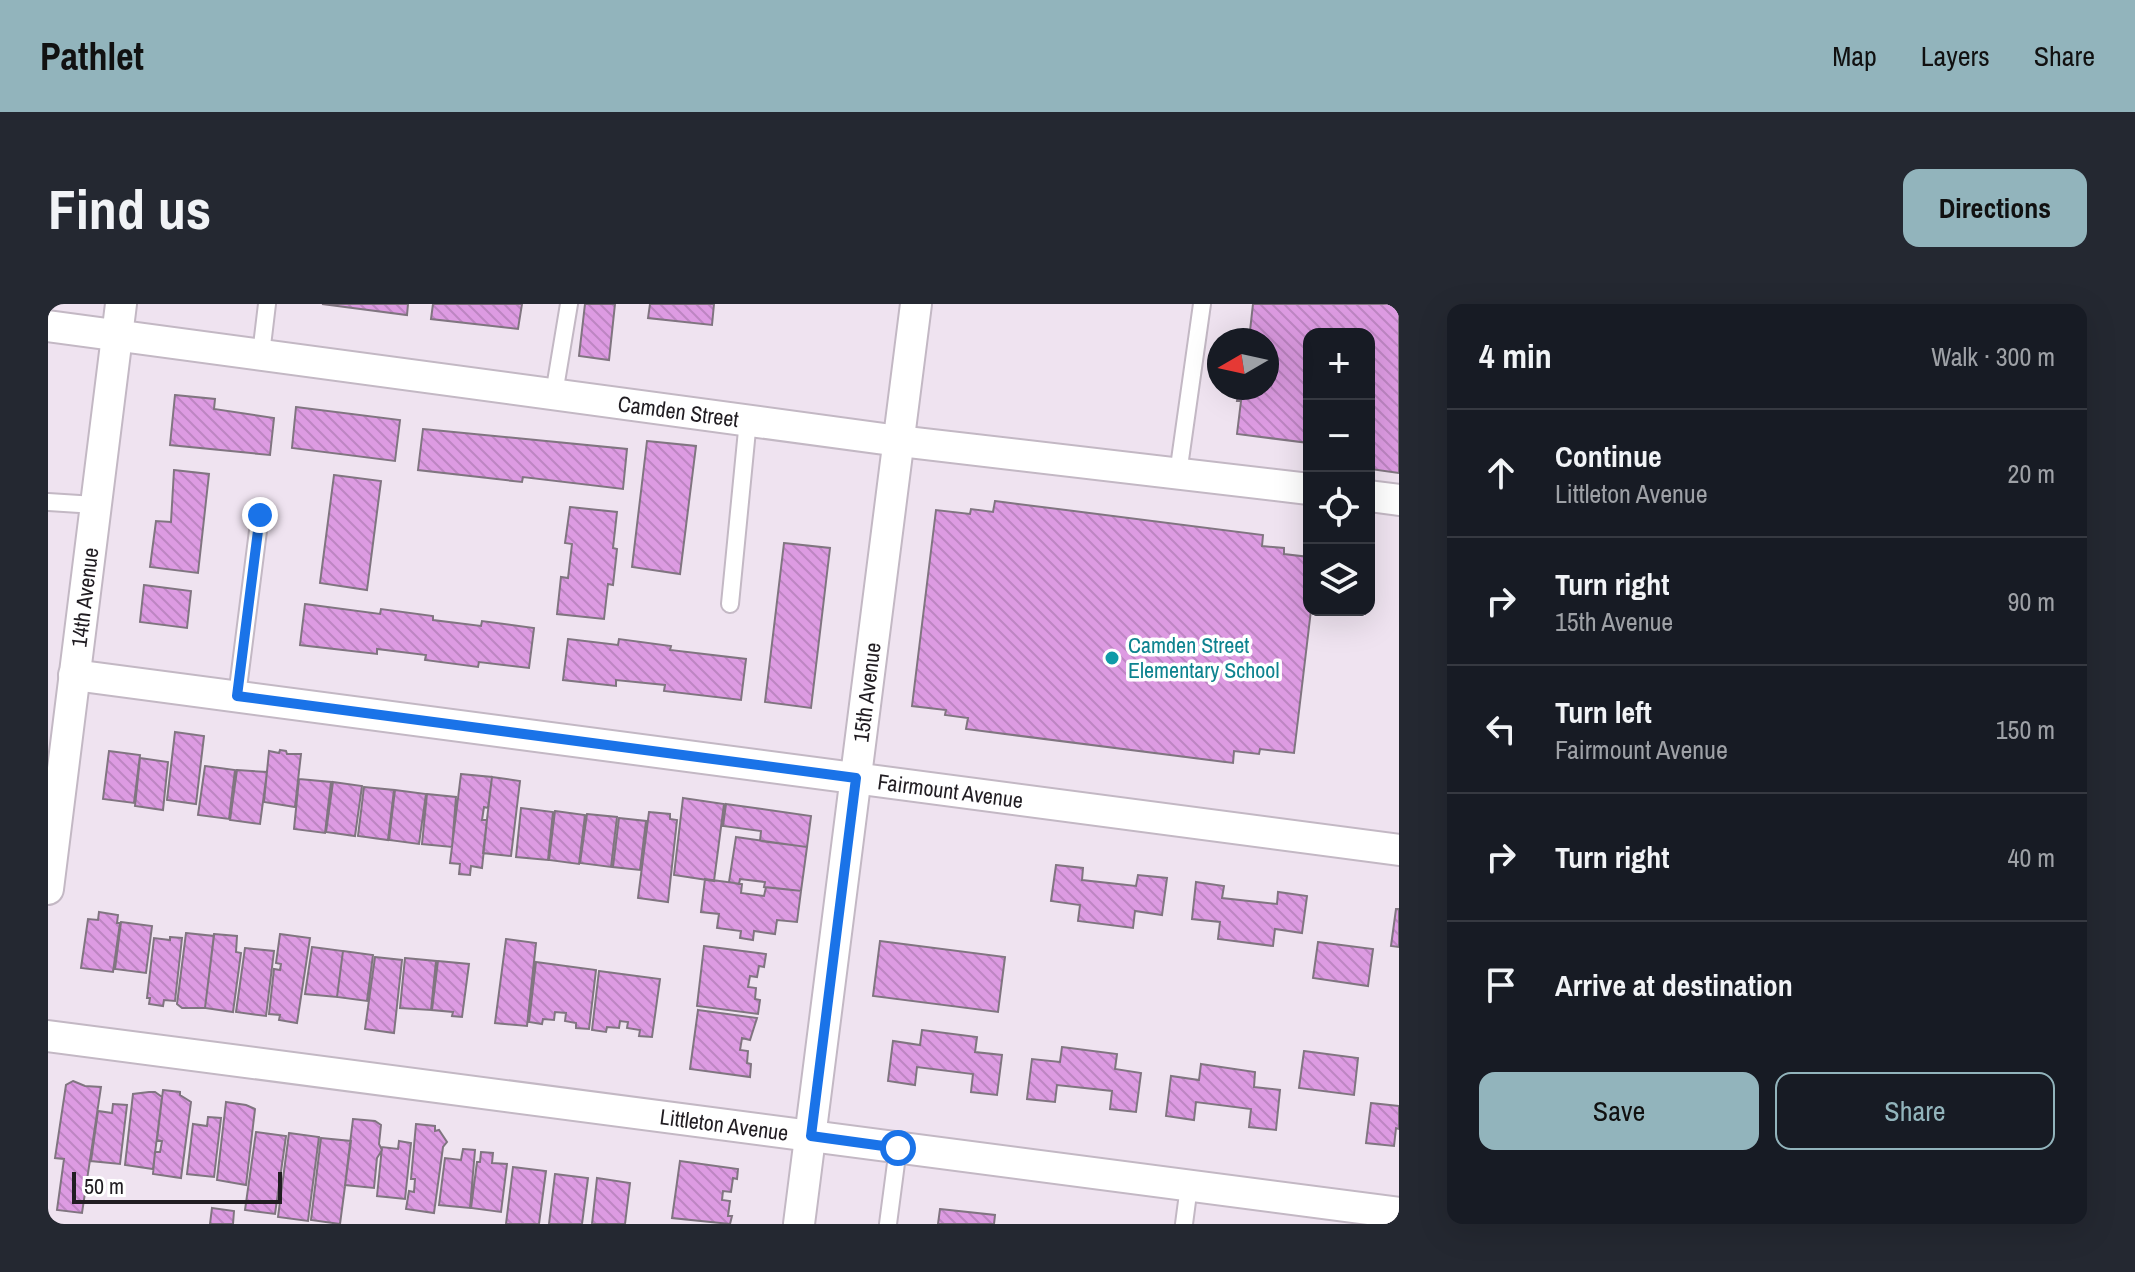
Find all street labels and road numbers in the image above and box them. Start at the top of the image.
street label: Camden Street [616,388,740,434]
street label: 14th Avenue [63,546,105,649]
street label: 15th Avenue [845,641,888,744]
street label: Fairmount Avenue [876,766,1025,815]
street label: Littleton Avenue [658,1101,790,1148]

